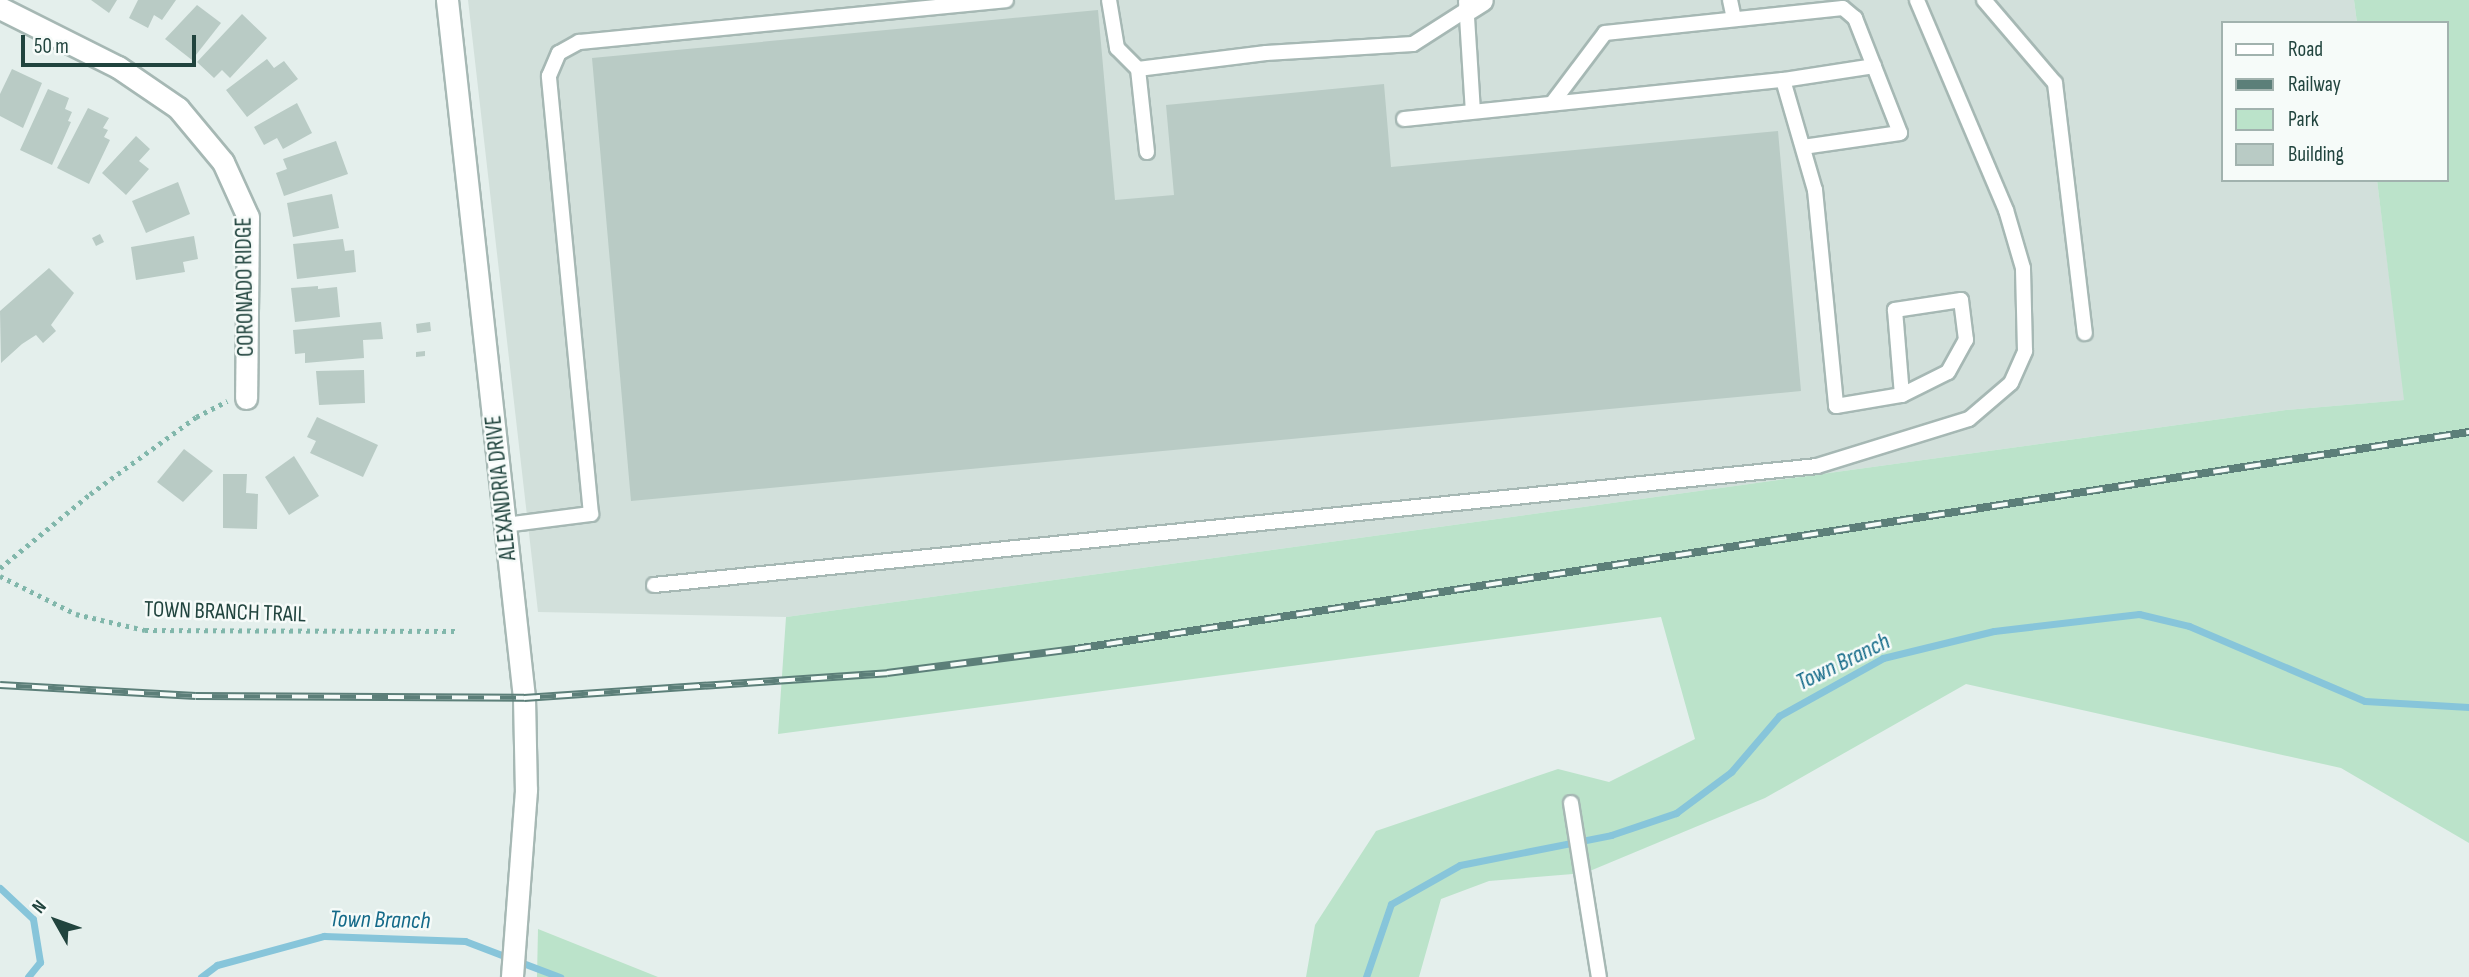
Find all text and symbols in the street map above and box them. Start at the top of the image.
scale bar [24,21,200,65]
legend [2220,21,2448,182]
text: 50 m [34,34,69,59]
text: Road [2288,37,2323,62]
text: Railway [2288,72,2341,97]
text: Park [2288,107,2319,132]
text: Building [2288,142,2344,167]
street label: CORONADO RIDGE [230,217,260,357]
street label: ALEXANDRIA DRIVE [480,414,522,562]
street label: TOWN BRANCH TRAIL [144,595,306,629]
water label: Town Branch [1791,627,1895,697]
north arrow [21,886,91,956]
text: N [27,896,52,918]
water label: Town Branch [329,905,431,935]

